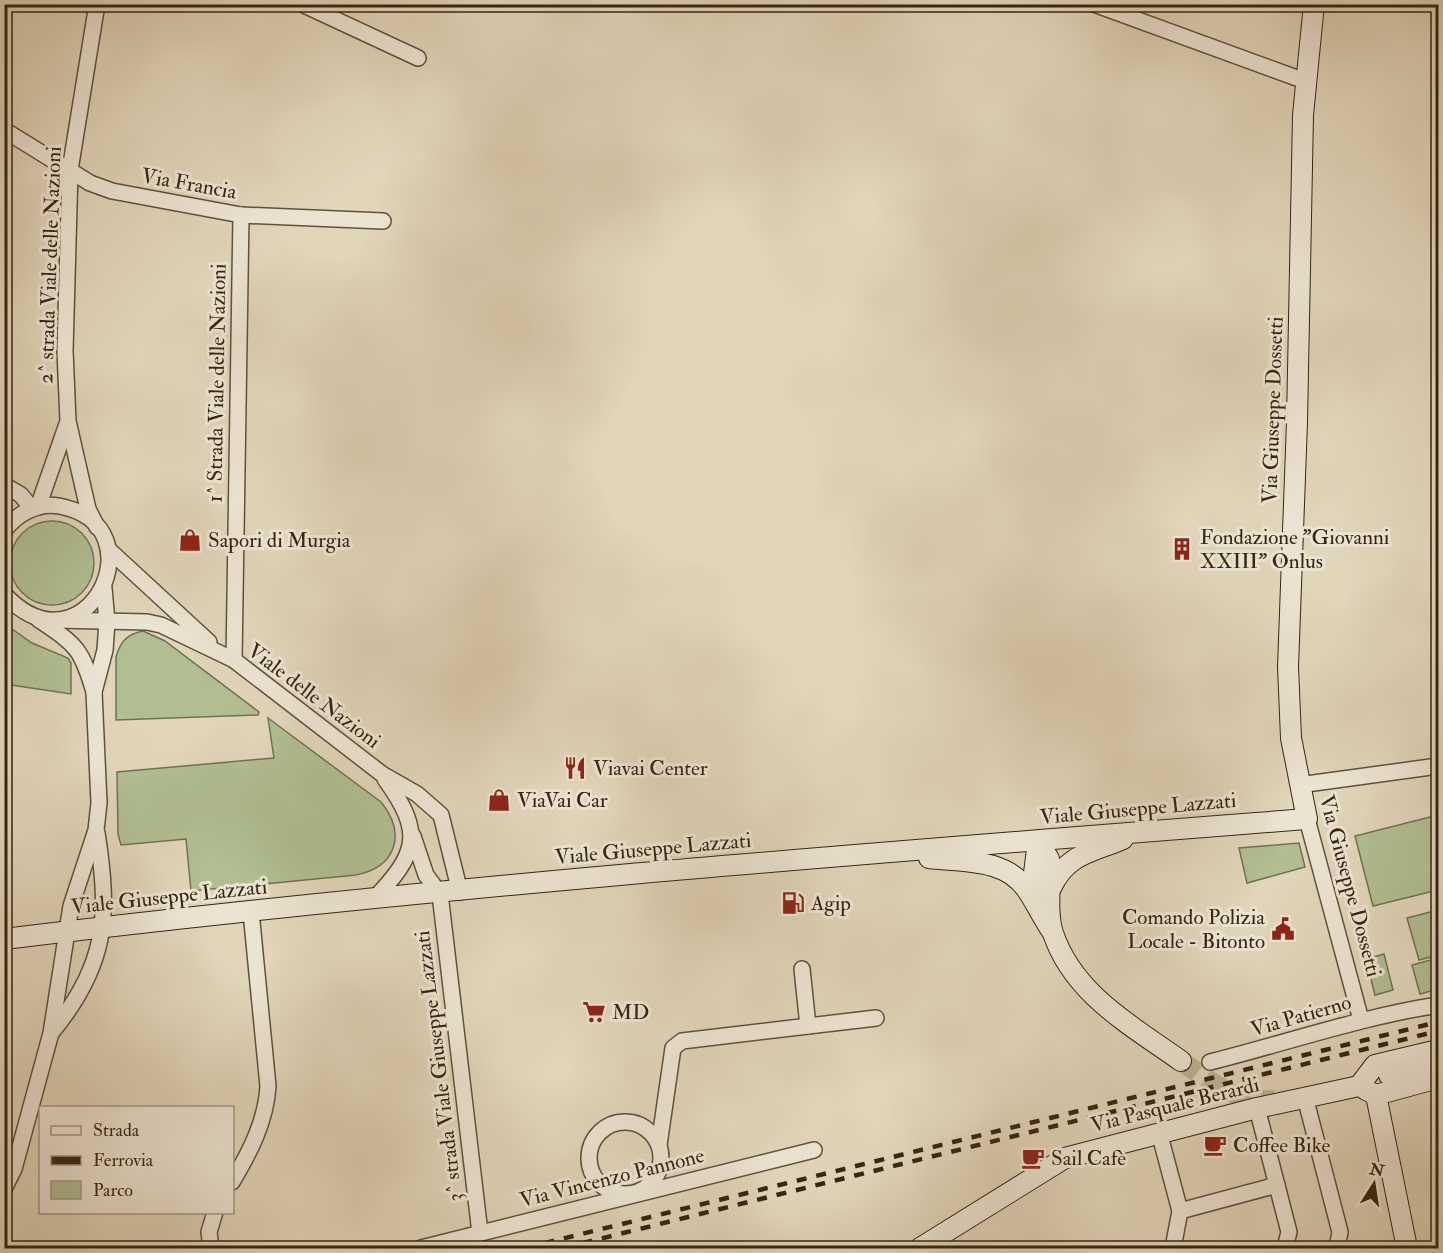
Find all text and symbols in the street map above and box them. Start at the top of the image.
street label: 2^ strada Viale delle Nazioni [32,145,68,384]
street label: Via Francia [139,162,239,206]
street label: 1^ Strada Viale delle Nazioni [201,263,233,503]
street label: Via Giuseppe Dossetti [1256,315,1290,504]
place label: Fondazione "Giovanni XXIII" Onlus [1200,524,1390,575]
shop icon: Sapori di Murgia [177,527,203,553]
place label: Sapori di Murgia [208,527,351,554]
building icon: Fondazione "Giovanni XXIII" Onlus [1169,536,1195,562]
street label: Viale delle Nazioni [242,637,386,755]
restaurant icon: Viavai Center [562,755,588,781]
place label: Viavai Center [593,755,708,782]
shop icon: ViaVai Car [486,787,512,813]
place label: ViaVai Car [517,787,608,814]
street label: Viale Giuseppe Lazzati [1039,787,1238,831]
street label: Via Giuseppe Dossetti [1313,792,1387,980]
street label: Viale Giuseppe Lazzati [554,827,753,871]
street label: Viale Giuseppe Lazzati [70,873,269,921]
fuel station icon: Agip [780,890,806,916]
place label: Agip [810,890,851,917]
place label: Comando Polizia Locale - Bitonto [1122,904,1265,955]
public building icon: Comando Polizia Locale - Bitonto [1270,916,1296,942]
street label: 3^ strada Viale Giuseppe Lazzati [409,929,469,1203]
street label: Via Patierno [1247,989,1355,1043]
supermarket icon: MD [581,999,607,1025]
place label: MD [612,999,649,1026]
street label: Via Pasquale Berardi [1088,1071,1262,1139]
legend [39,1106,234,1214]
text: Strada [93,1119,140,1142]
cafe icon: Coffee Bike [1202,1132,1228,1158]
place label: Coffee Bike [1233,1132,1330,1159]
street label: Via Vincenzo Pannone [517,1142,707,1214]
cafe icon: Sail Cafè [1020,1145,1046,1171]
place label: Sail Cafè [1051,1145,1126,1172]
text: Ferrovia [93,1149,154,1172]
north arrow [1344,1154,1404,1214]
text: N [1367,1159,1387,1182]
text: Parco [93,1179,133,1202]

